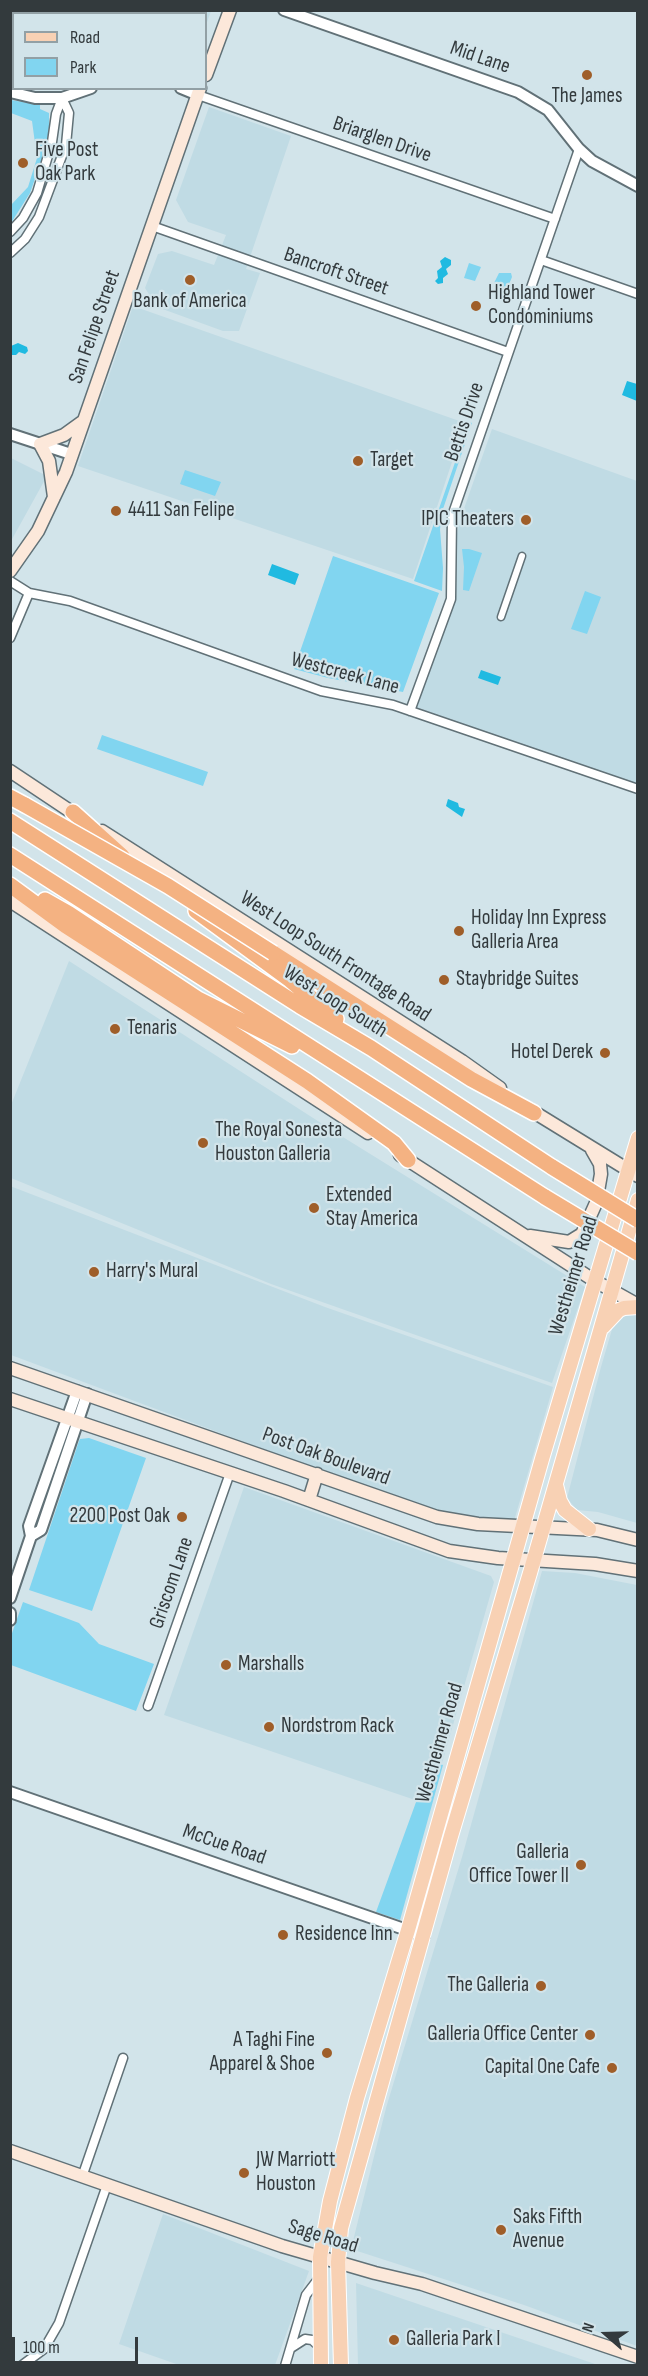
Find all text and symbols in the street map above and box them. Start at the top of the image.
legend [12,12,207,90]
text: Road [70,27,100,48]
street label: Mid Lane [447,36,513,80]
text: Park [70,57,96,78]
marker: The James [580,68,594,82]
place label: The James [552,84,622,110]
street label: Briarglen Drive [329,111,435,169]
place label: Five Post Oak Park [35,138,98,188]
marker: Five Post Oak Park [16,156,30,170]
street label: Bancroft Street [280,242,392,302]
street label: San Felipe Street [64,267,126,387]
marker: Bank of America [183,273,197,287]
place label: Highland Tower Condominiums [488,281,595,331]
place label: Bank of America [133,289,247,315]
marker: Highland Tower Condominiums [469,299,483,313]
street label: Bettis Drive [440,379,490,465]
place label: Target [370,448,414,474]
marker: Target [351,454,365,468]
place label: 4411 San Felipe [128,498,235,524]
marker: 4411 San Felipe [109,504,123,518]
place label: IPIC Theaters [421,507,514,533]
marker: IPIC Theaters [519,513,533,527]
street label: Westcreek Lane [288,647,402,701]
street label: West Loop South Frontage Road [235,886,435,1028]
place label: Holiday Inn Express Galleria Area [471,906,607,956]
marker: Holiday Inn Express Galleria Area [452,924,466,938]
street label: West Loop South [278,960,392,1044]
place label: Staybridge Suites [456,967,579,993]
marker: Staybridge Suites [437,973,451,987]
place label: Tenaris [127,1016,177,1042]
marker: Tenaris [108,1022,122,1036]
place label: Hotel Derek [511,1040,593,1066]
marker: Hotel Derek [598,1046,612,1060]
place label: The Royal Sonesta Houston Galleria [215,1118,342,1168]
marker: The Royal Sonesta Houston Galleria [196,1136,210,1150]
place label: Extended Stay America [326,1183,418,1233]
marker: Extended Stay America [307,1201,321,1215]
street label: Westheimer Road [544,1213,604,1339]
place label: Harry's Mural [106,1259,198,1285]
marker: Harry's Mural [87,1265,101,1279]
street label: Post Oak Boulevard [259,1422,393,1492]
place label: 2200 Post Oak [69,1504,170,1530]
marker: 2200 Post Oak [175,1510,189,1524]
street label: Griscom Lane [145,1534,199,1632]
place label: Marshalls [238,1652,304,1678]
marker: Marshalls [219,1658,233,1672]
street label: Westheimer Road [411,1680,469,1806]
place label: Nordstrom Rack [281,1714,394,1740]
marker: Nordstrom Rack [262,1720,276,1734]
street label: McCue Road [179,1819,269,1871]
place label: Galleria Office Tower II [469,1840,569,1890]
marker: Galleria Office Tower II [574,1858,588,1872]
place label: Residence Inn [295,1922,393,1948]
marker: Residence Inn [276,1928,290,1942]
place label: The Galleria [447,1973,529,1999]
marker: The Galleria [534,1979,548,1993]
place label: Galleria Office Center [427,2022,578,2048]
place label: A Taghi Fine Apparel & Shoe [210,2028,315,2078]
marker: Galleria Office Center [583,2028,597,2042]
marker: A Taghi Fine Apparel & Shoe [320,2046,334,2060]
place label: Capital One Cafe [485,2055,600,2081]
marker: Capital One Cafe [605,2061,619,2075]
place label: JW Marriott Houston [256,2148,335,2198]
marker: JW Marriott Houston [237,2166,251,2180]
place label: Saks Fifth Avenue [513,2205,582,2255]
street label: Sage Road [285,2214,361,2260]
marker: Saks Fifth Avenue [494,2223,508,2237]
north arrow [576,2304,636,2364]
text: N [578,2320,599,2335]
scale bar [15,2325,141,2363]
place label: Galleria Park I [406,2327,500,2353]
marker: Galleria Park I [387,2333,401,2347]
text: 100 m [23,2337,60,2358]

